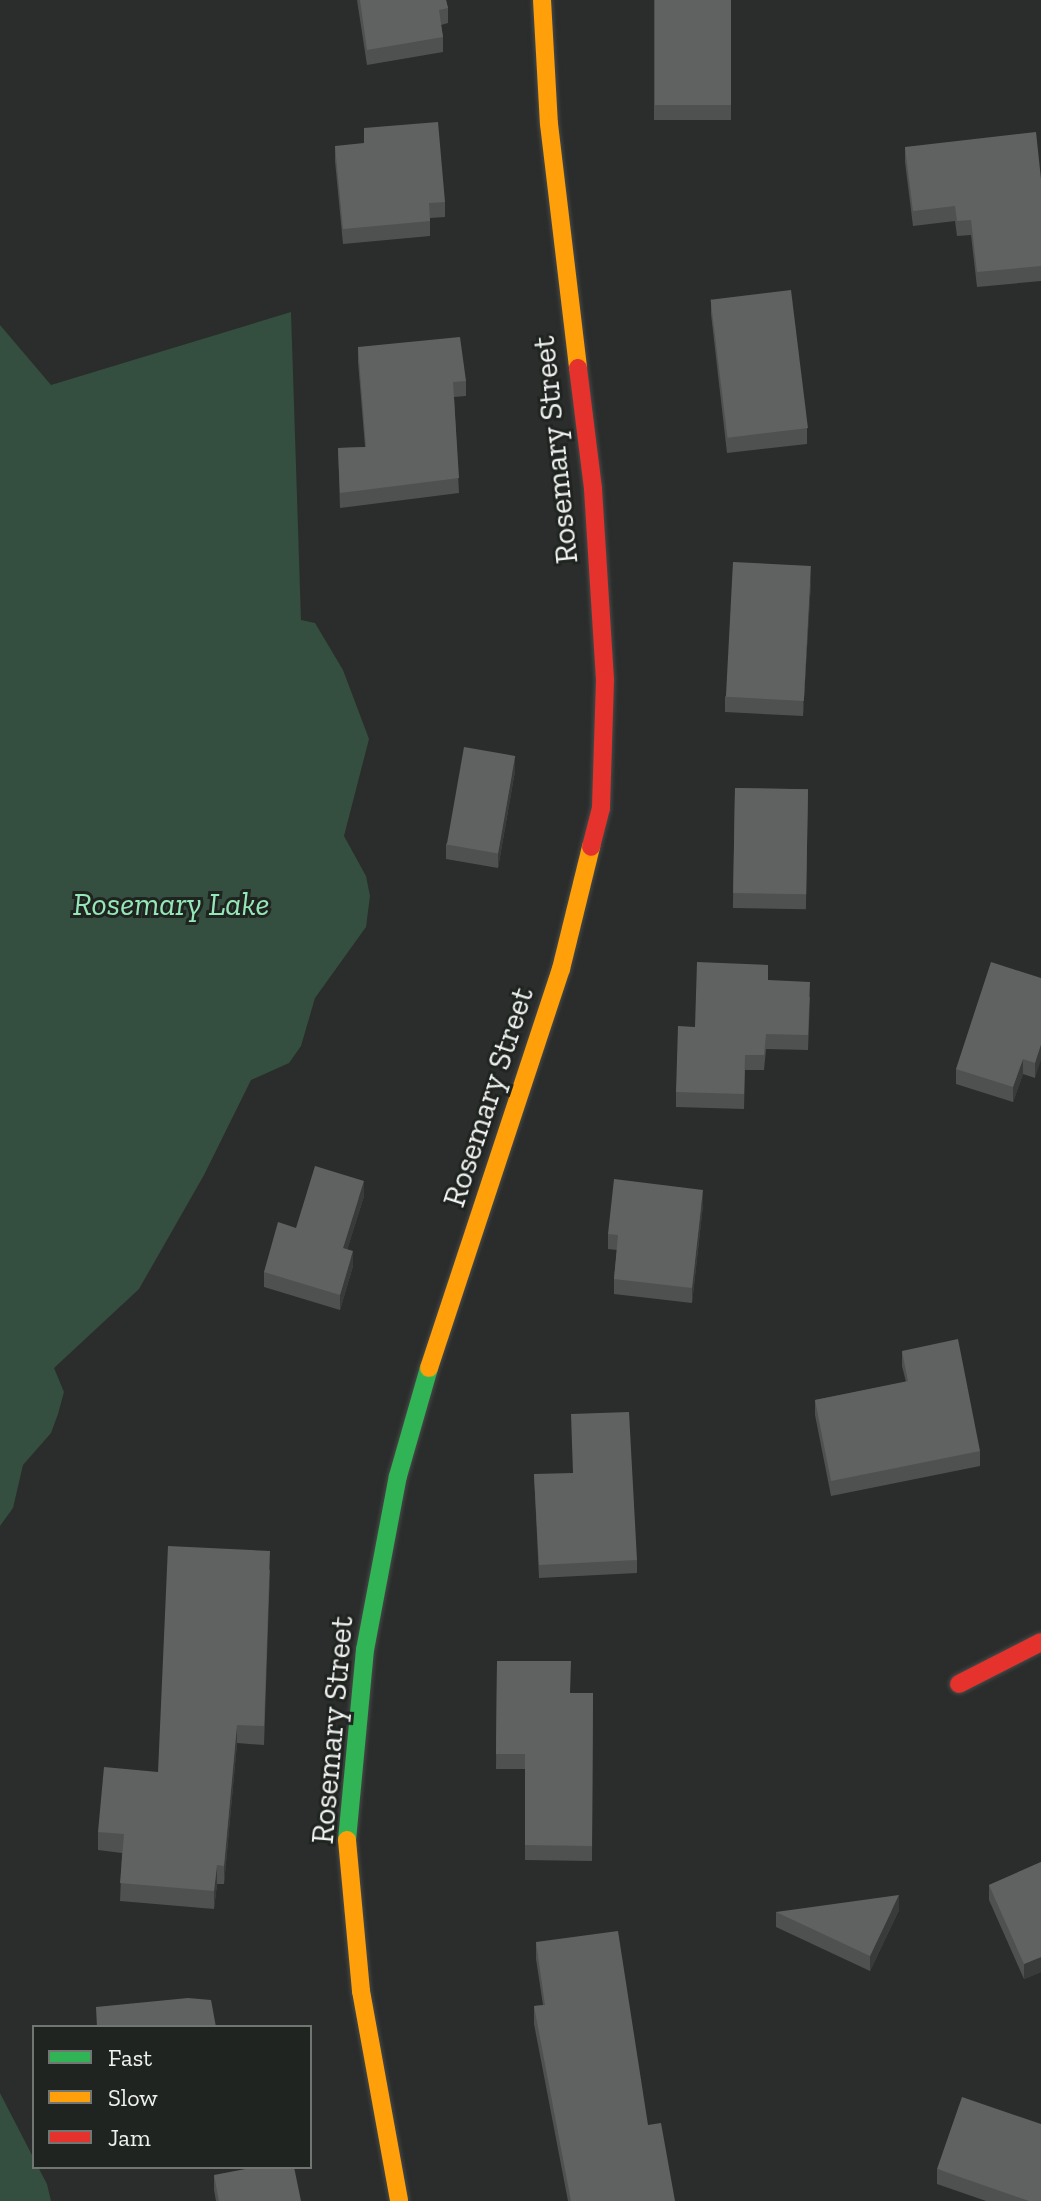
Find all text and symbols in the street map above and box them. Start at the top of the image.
street label: Rosemary Street [524,334,586,566]
park label: Rosemary Lake [73,885,269,923]
street label: Rosemary Street [434,982,542,1212]
street label: Rosemary Street [303,1614,361,1846]
legend [32,2025,312,2169]
text: Fast [108,2043,152,2072]
text: Slow [108,2083,158,2112]
text: Jam [108,2123,151,2152]

